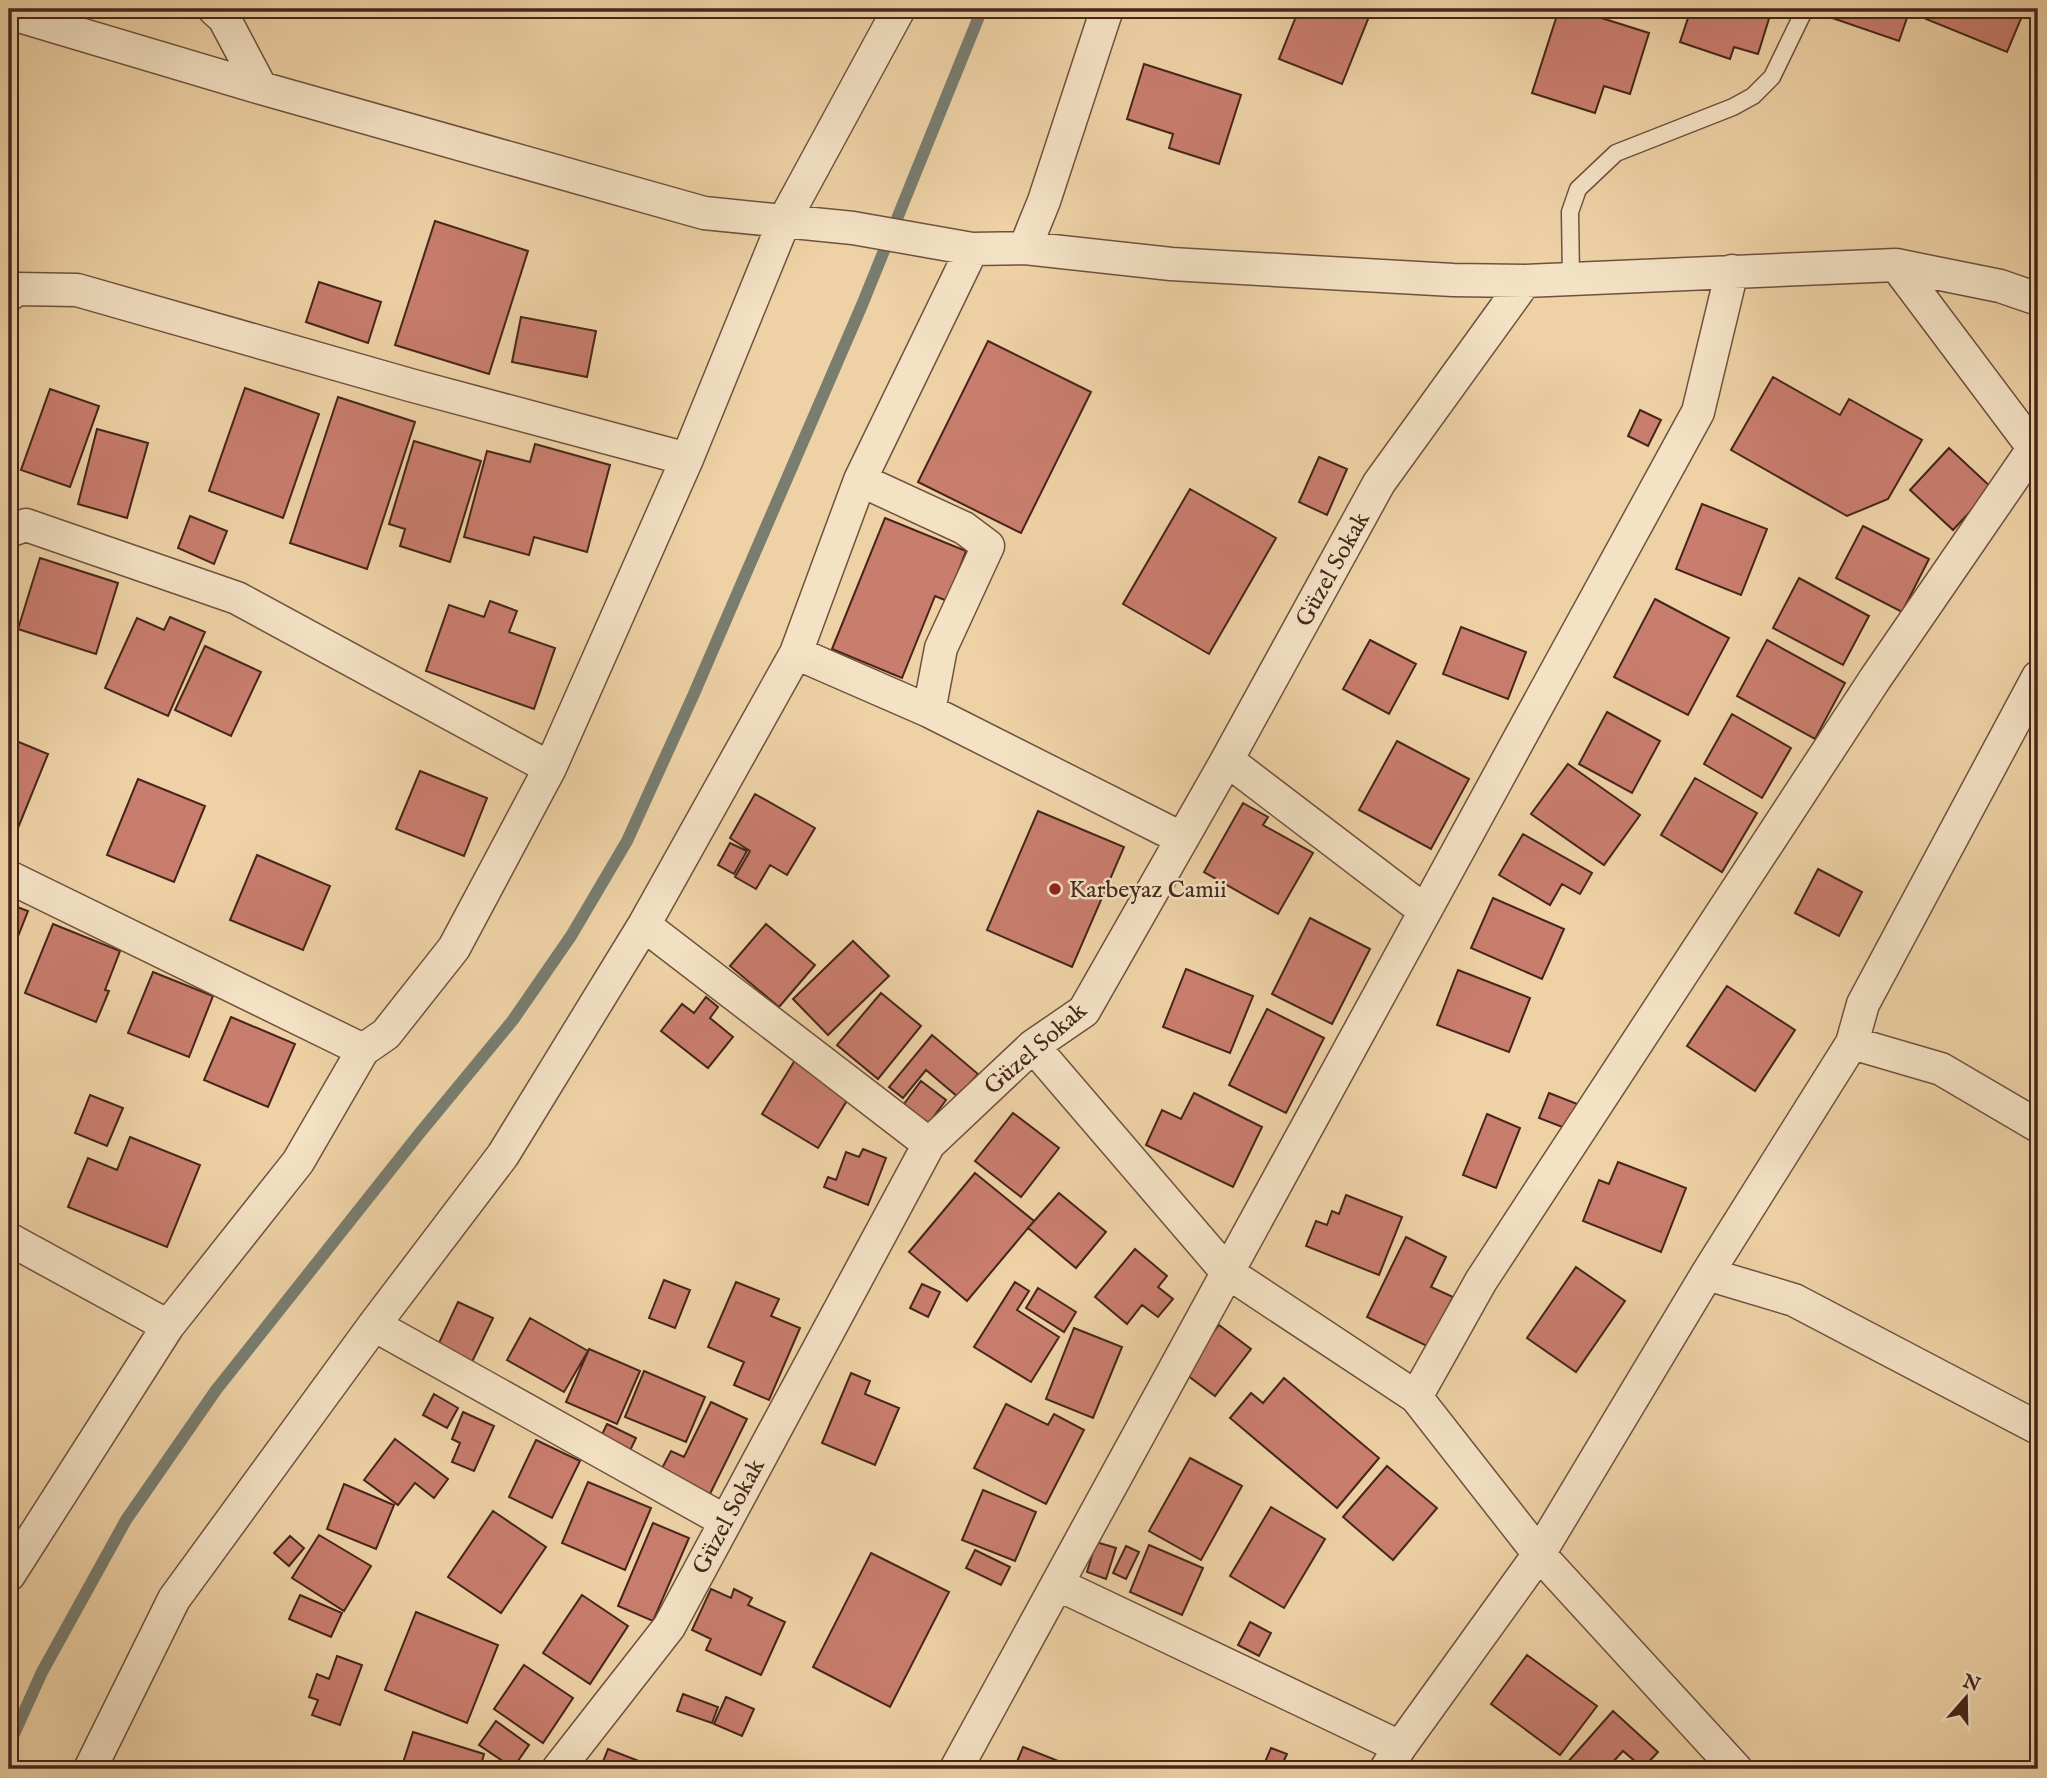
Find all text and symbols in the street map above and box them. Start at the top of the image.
street label: Güzel Sokak [1289,507,1378,633]
place label: Karbeyaz Camii [1069,875,1227,906]
marker: Karbeyaz Camii [1047,881,1063,897]
street label: Güzel Sokak [978,996,1094,1102]
street label: Güzel Sokak [686,1453,773,1580]
north arrow [1932,1662,2002,1732]
text: N [1958,1669,1983,1698]

